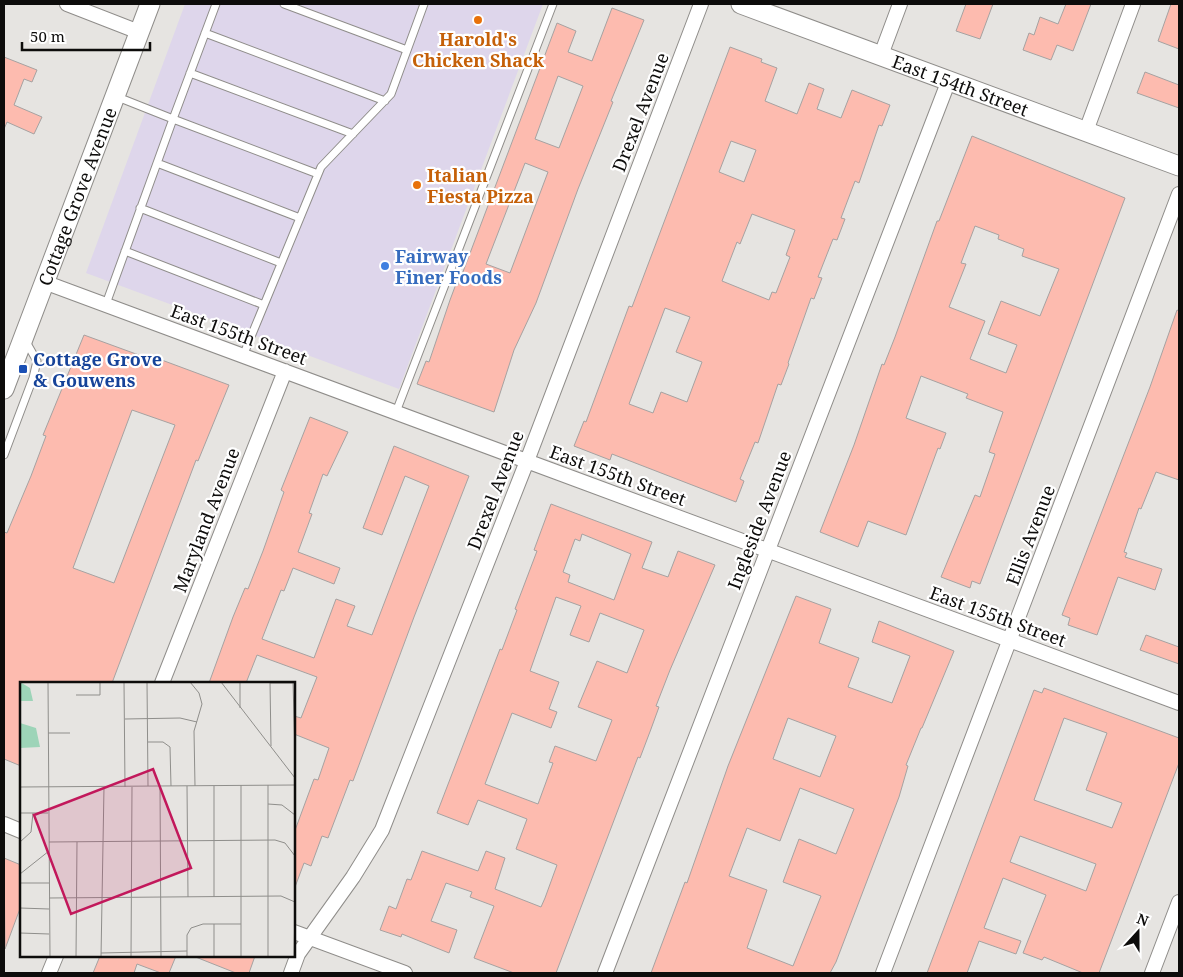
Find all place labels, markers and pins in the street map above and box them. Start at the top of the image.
marker: Harold's Chicken Shack [472,14,484,26]
place label: Harold's Chicken Shack [412,27,545,72]
place label: Italian Fiesta Pizza [427,163,534,208]
marker: Italian Fiesta Pizza [411,179,423,191]
place label: Fairway Finer Foods [395,244,502,289]
marker: Fairway Finer Foods [379,260,391,272]
place label: Cottage Grove & Gouwens [33,347,162,392]
marker: Cottage Grove & Gouwens [17,363,29,375]

